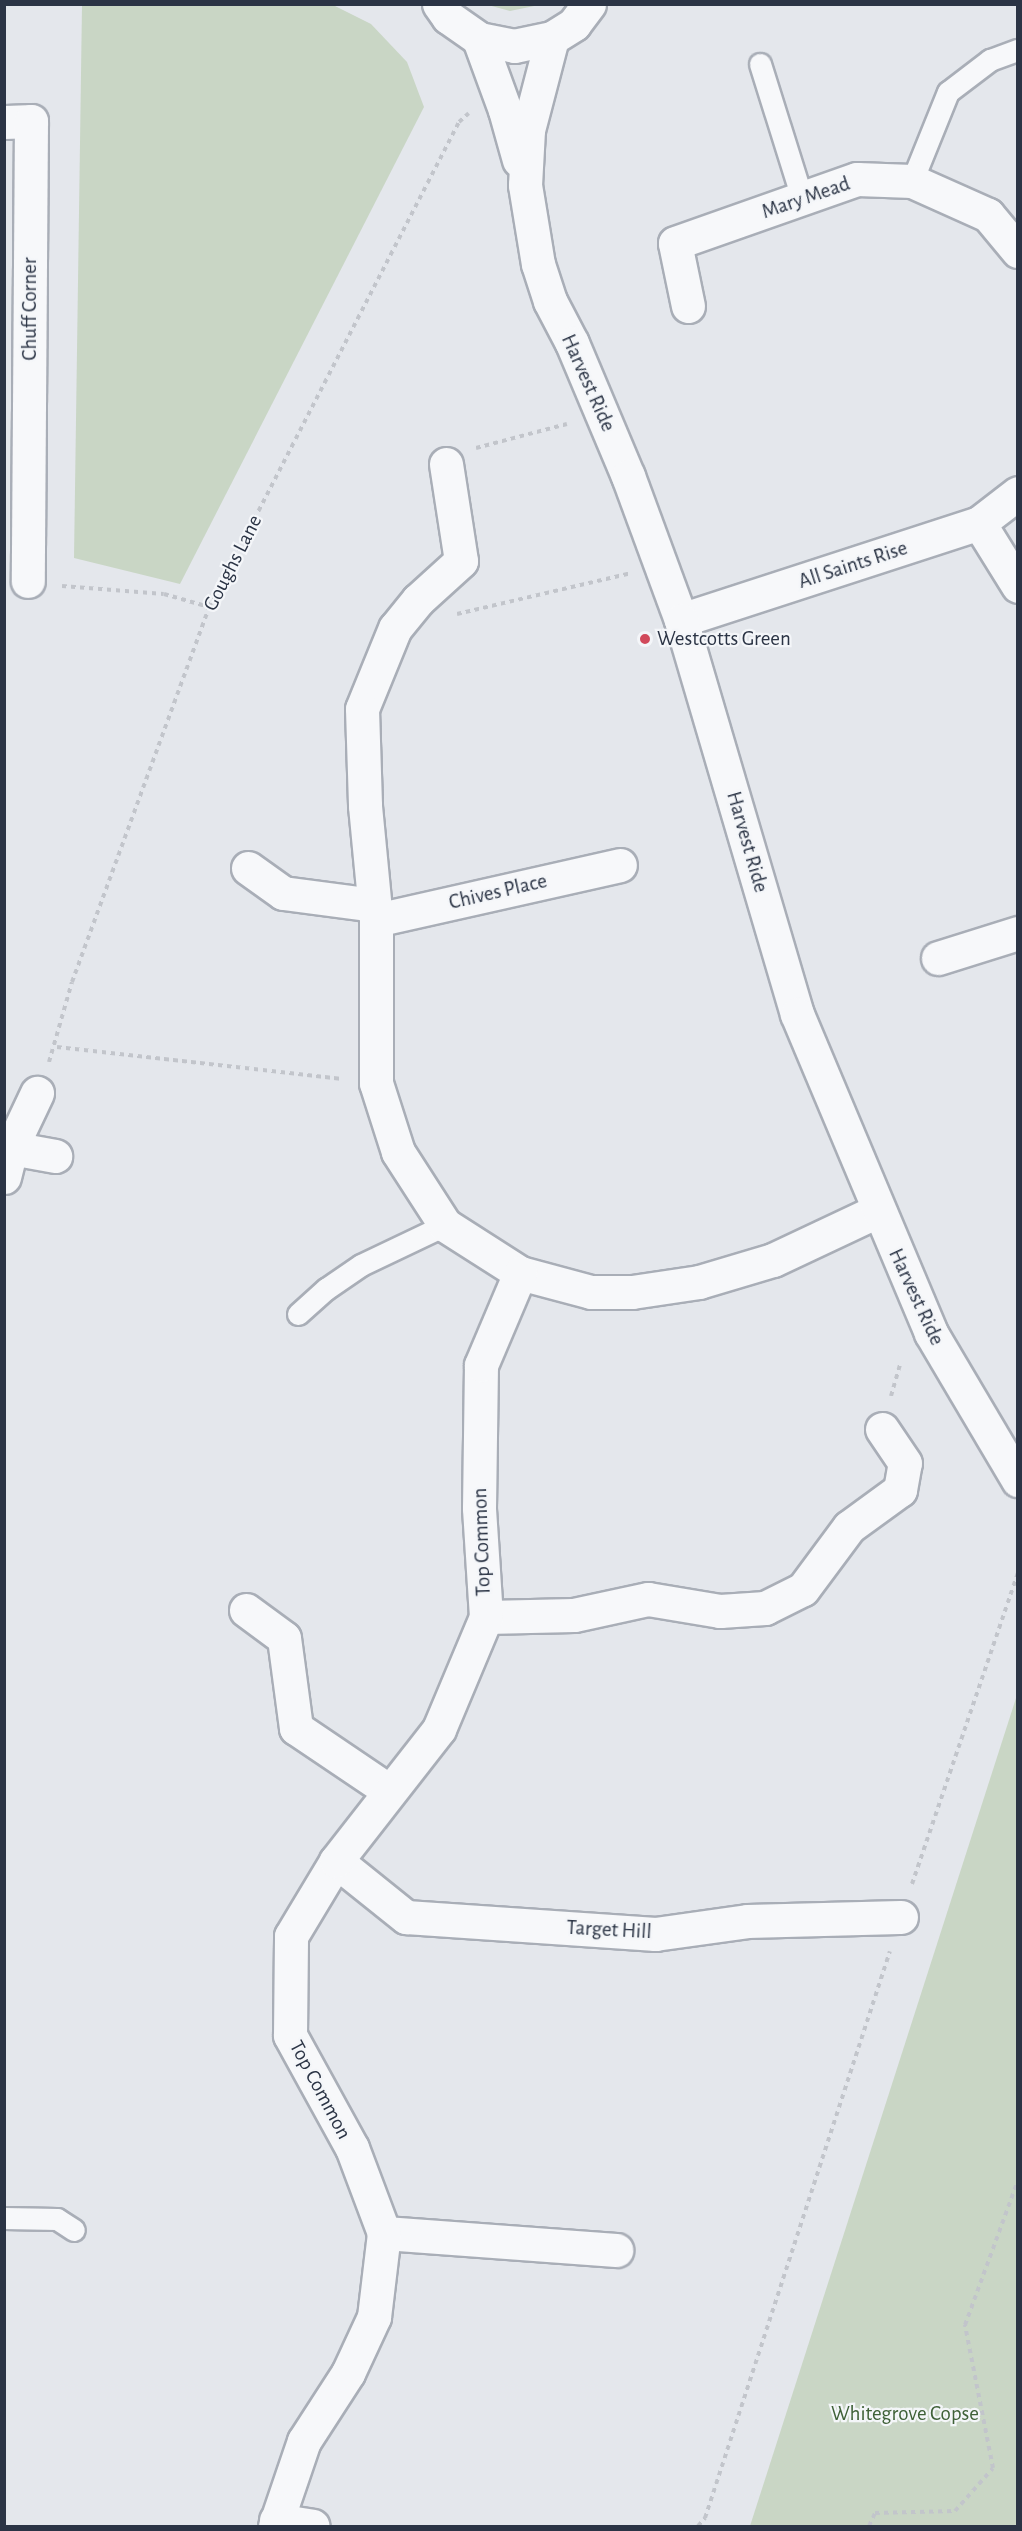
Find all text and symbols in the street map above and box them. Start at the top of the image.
street label: Mary Mead [759,171,853,225]
street label: Chuff Corner [17,257,43,361]
street label: Harvest Ride [555,330,621,436]
street label: Goughs Lane [198,511,268,615]
street label: All Saints Rise [795,536,911,594]
place label: Westcotts Green [657,626,791,652]
marker: Westcotts Green [638,632,652,646]
street label: Harvest Ride [721,789,773,895]
street label: Chives Place [446,868,550,916]
street label: Harvest Ride [883,1245,949,1349]
street label: Top Common [468,1487,496,1597]
street label: Target Hill [566,1915,652,1945]
street label: Top Common [283,2036,357,2144]
park label: Whitegrove Copse [831,2401,979,2427]

